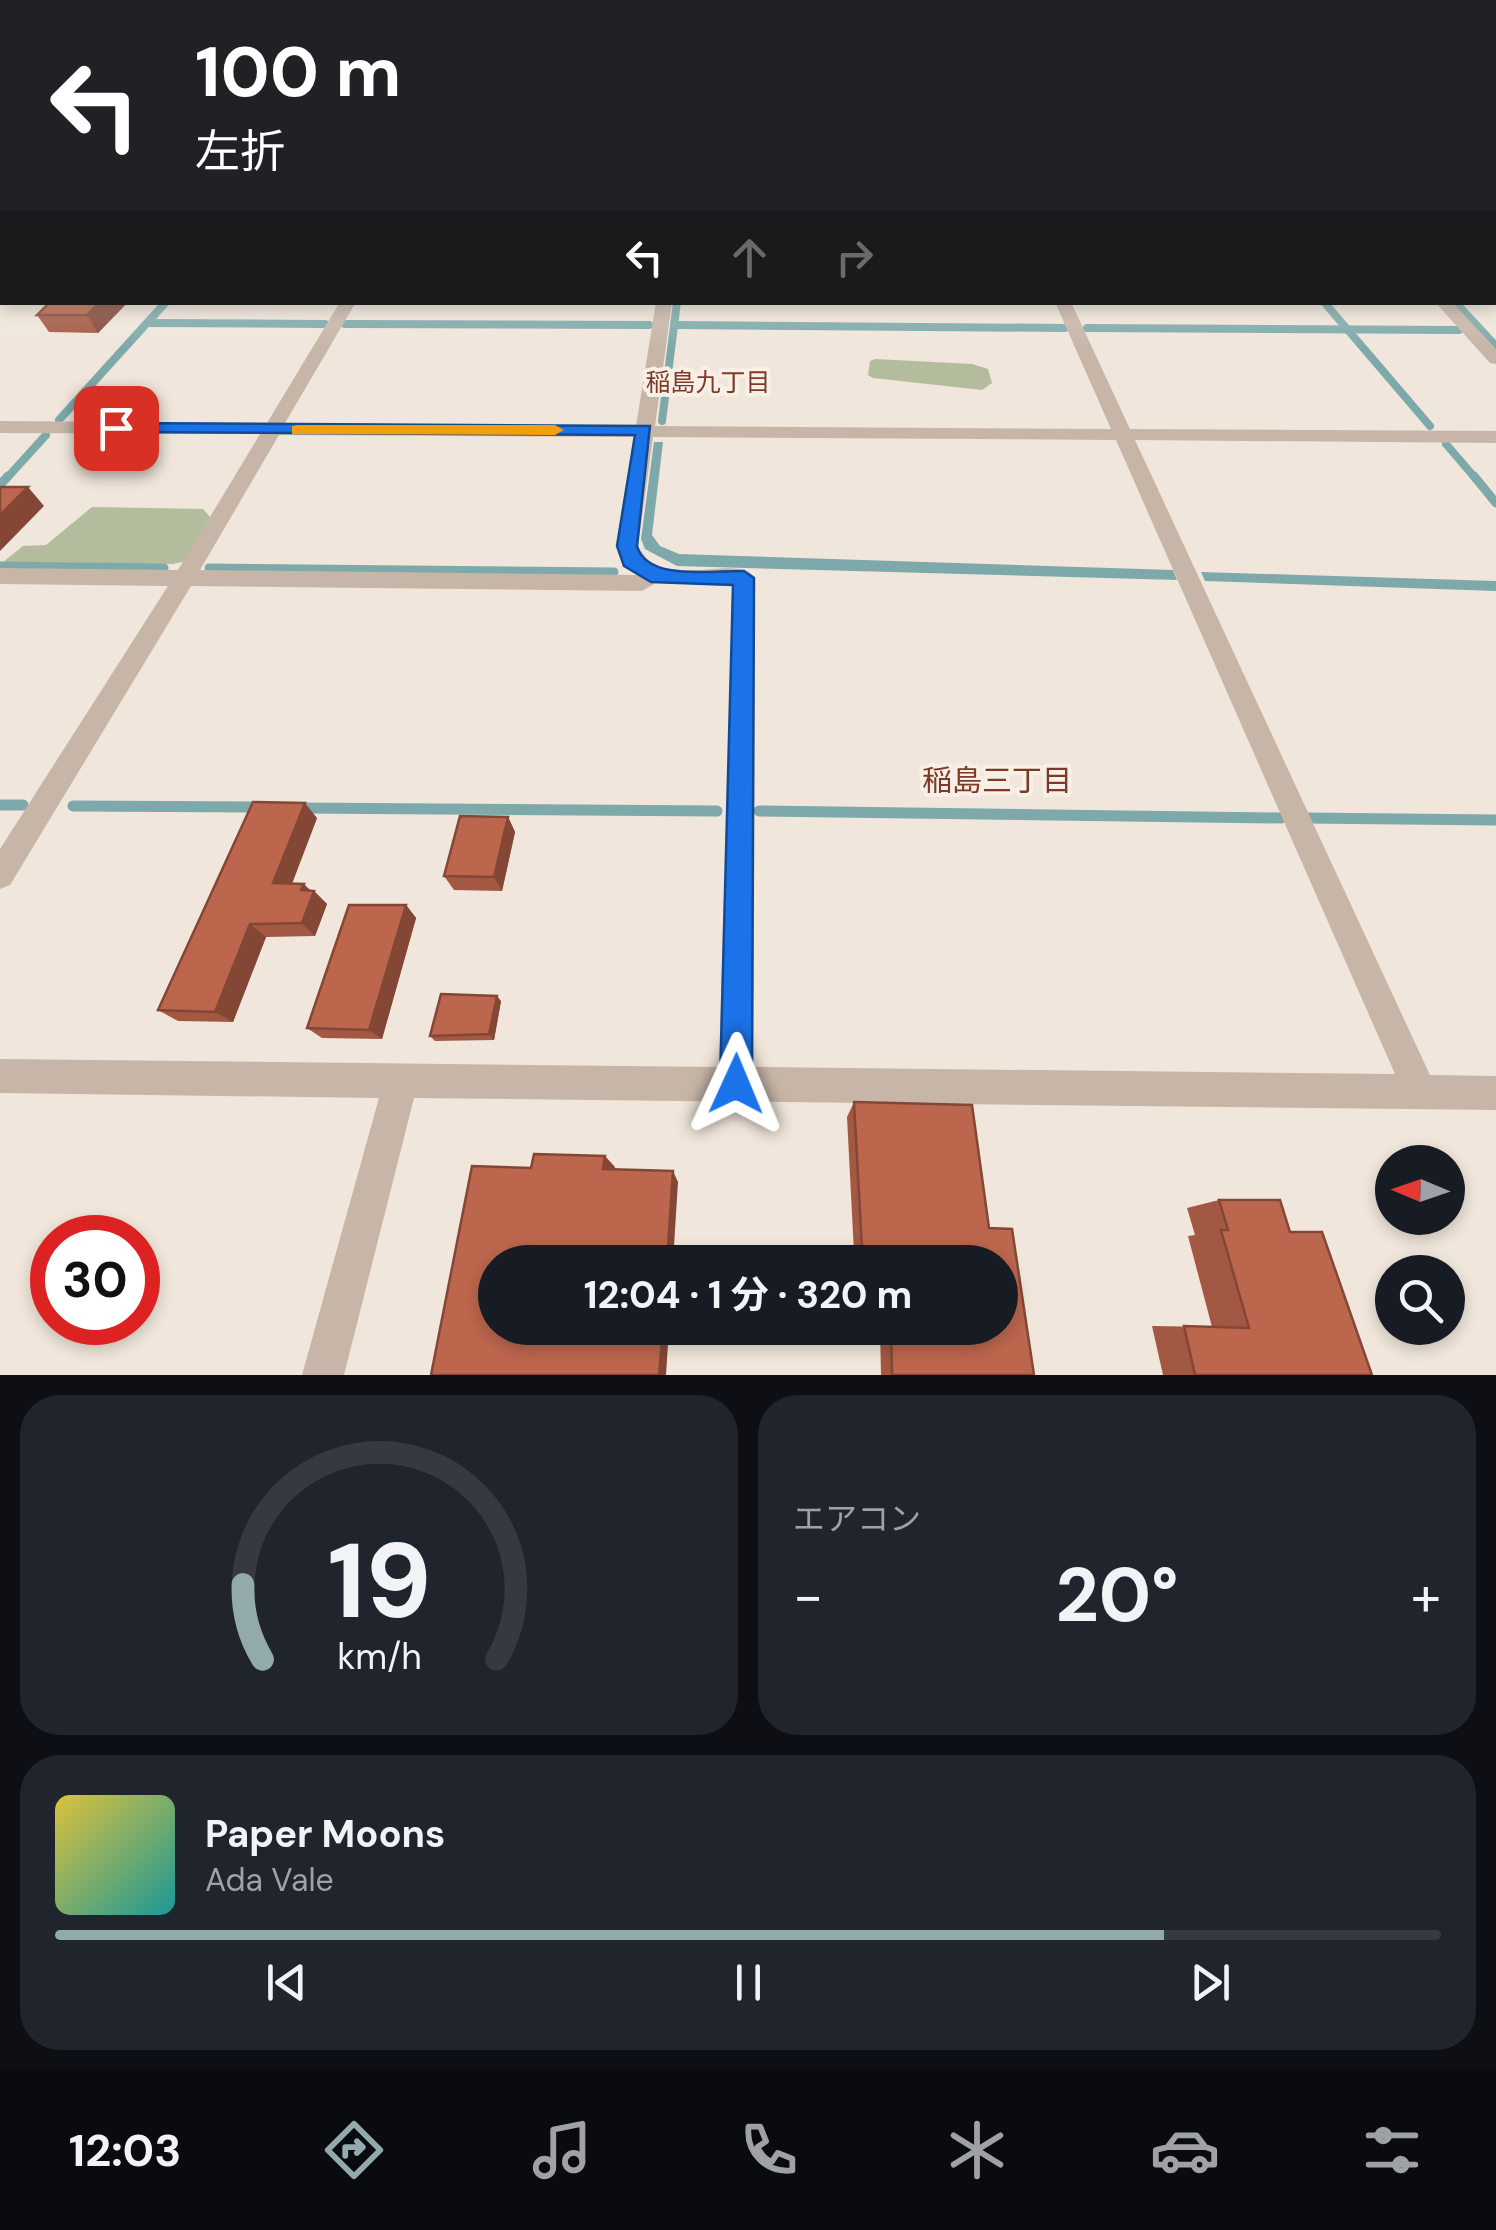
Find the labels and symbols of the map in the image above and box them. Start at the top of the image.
district label: 稲島九丁目 [645,366,771,399]
pin [74,386,159,471]
district label: 稲島三丁目 [922,761,1072,800]
position arrow [684,1032,788,1136]
north arrow [1375,1145,1465,1235]
speed limit sign: 30 [30,1215,160,1345]

